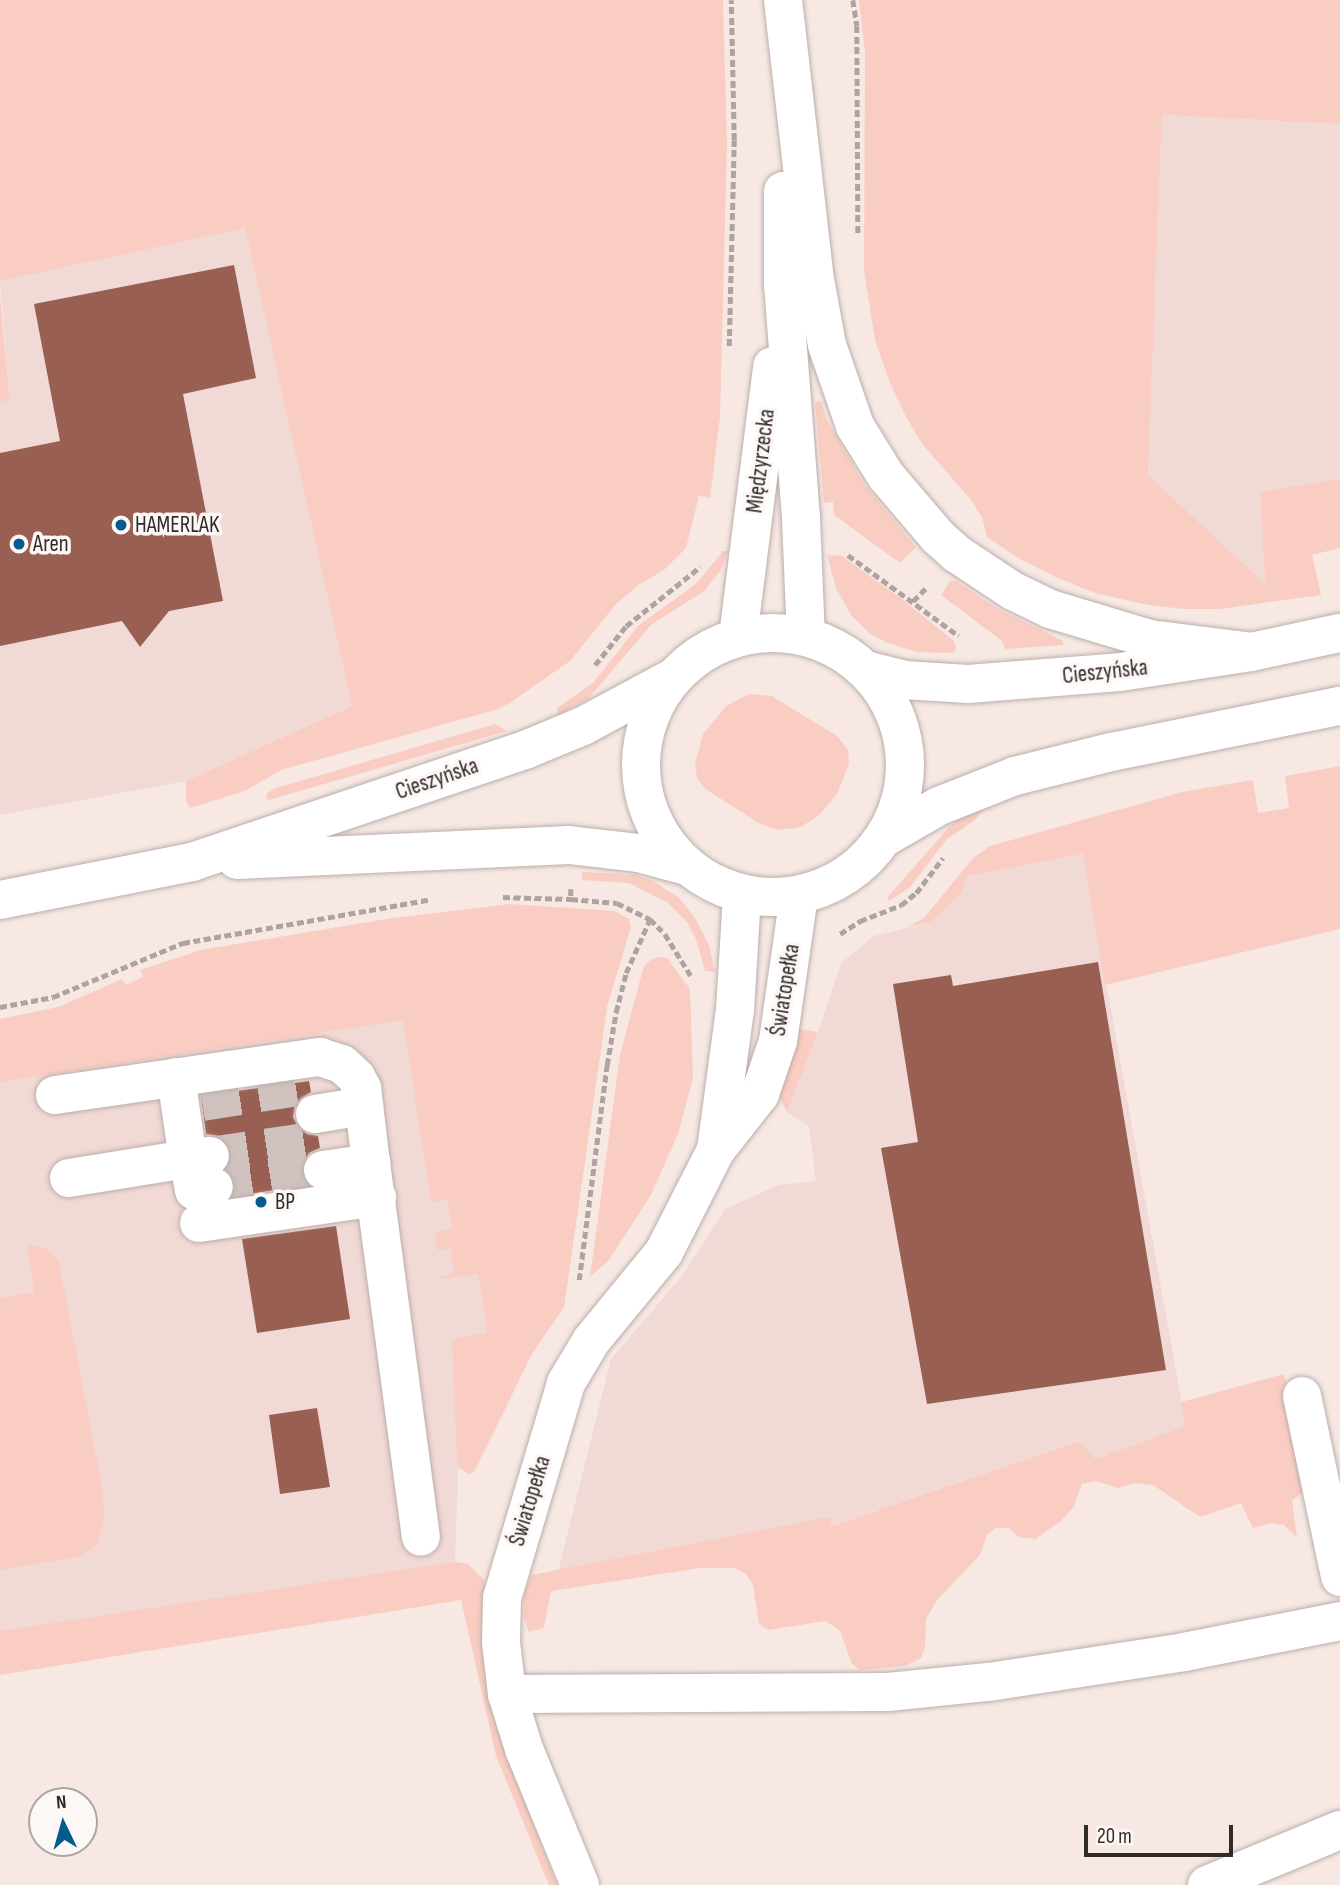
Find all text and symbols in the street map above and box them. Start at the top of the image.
street label: Międzyrzecka [741,407,781,515]
place label: HAMERLAK [135,511,219,539]
marker: HAMERLAK [113,517,129,533]
place label: Aren [33,530,69,558]
marker: Aren [11,536,27,552]
street label: Cieszyńska [1061,654,1149,690]
street label: Cieszyńska [392,752,482,806]
street label: Światopełka [764,942,806,1038]
place label: BP [275,1188,295,1216]
marker: BP [253,1194,269,1210]
street label: Światopełka [503,1453,557,1549]
north arrow [28,1787,98,1857]
text: N [55,1791,67,1814]
scale bar [1088,1812,1237,1856]
text: 20 m [1097,1824,1132,1849]

